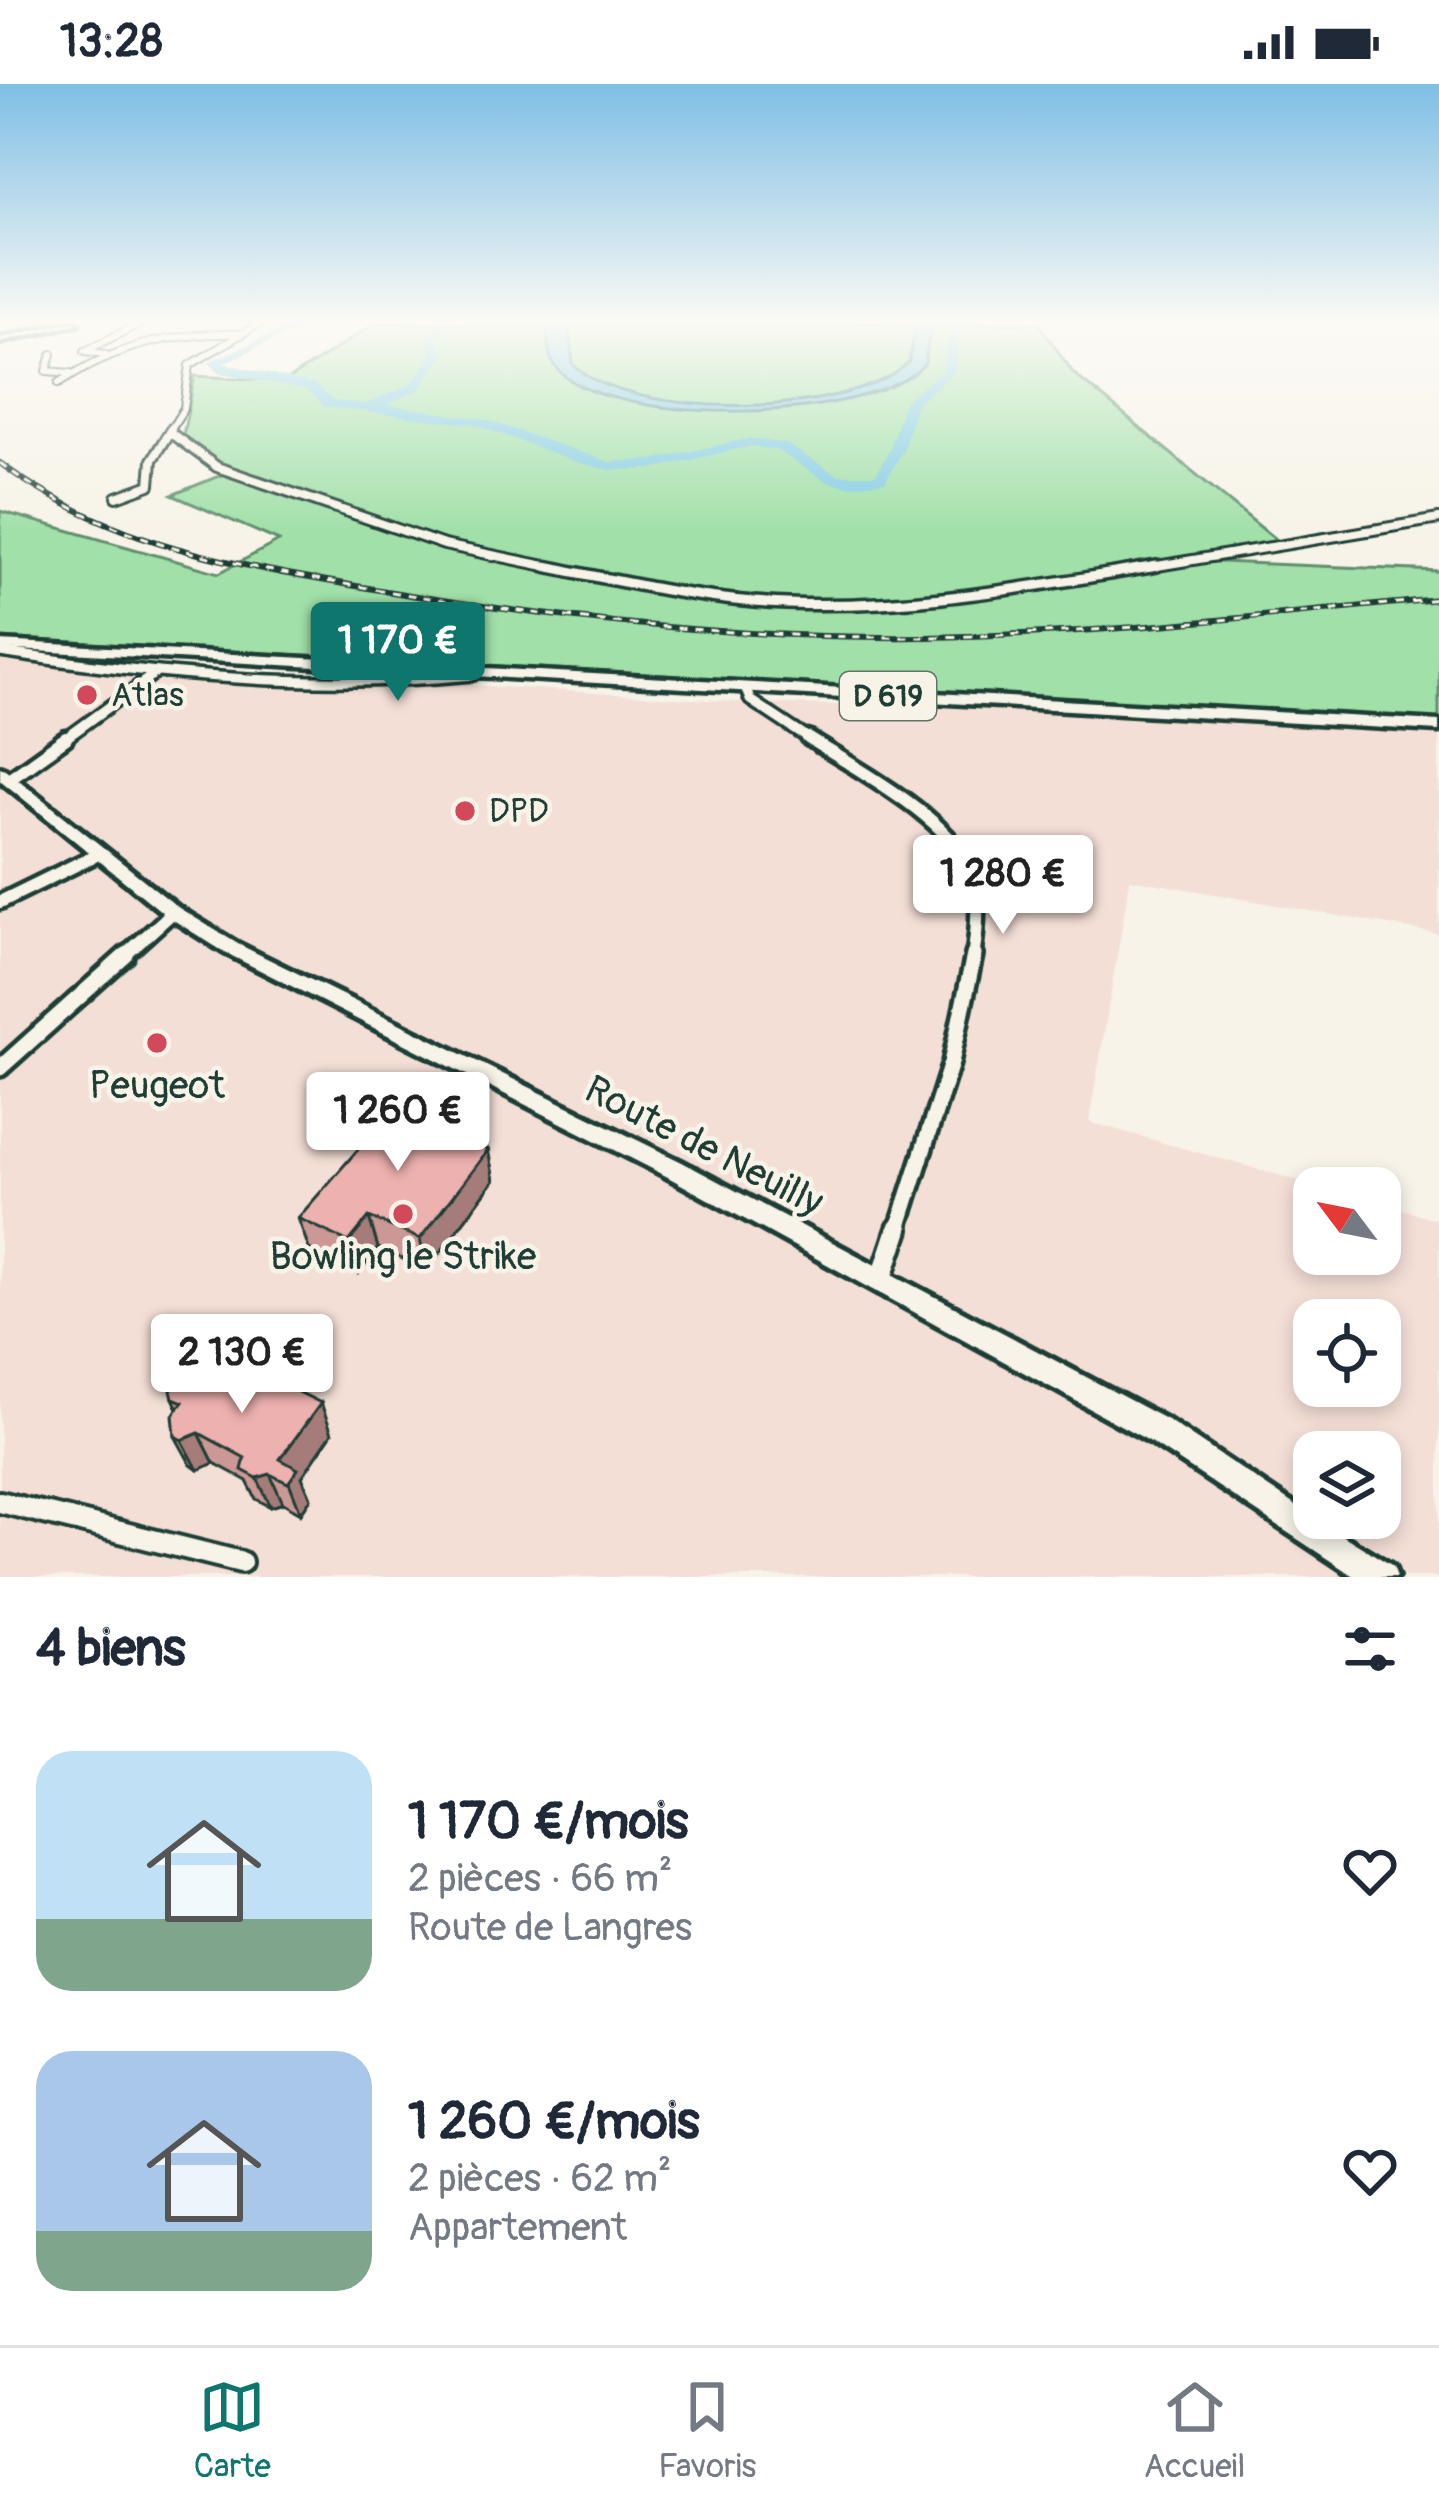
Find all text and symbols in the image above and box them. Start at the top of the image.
text: 13:28 [60,14,163,70]
pin: 1 170 € [287,602,509,704]
text: 1 170 € [338,616,458,665]
road number: D 619 [840,672,936,720]
place label: Atlas [111,675,184,716]
marker: Atlas [74,682,100,708]
place label: DPD [489,791,549,832]
marker: DPD [452,798,478,824]
pin: 1 280 € [892,835,1114,937]
text: 1 280 € [940,849,1066,898]
marker: Peugeot [144,1030,170,1056]
place label: Peugeot [89,1061,225,1110]
street label: Route de Neuilly [577,1065,831,1227]
pin: 1 260 € [287,1072,509,1174]
text: 1 260 € [333,1086,463,1135]
north arrow [1293,1167,1401,1275]
map controls [1293,1167,1401,1539]
marker: Bowling le Strike [390,1201,416,1227]
place label: Bowling le Strike [270,1232,536,1281]
button: locate [1293,1299,1401,1407]
pin: 2 130 € [131,1314,353,1416]
text: 2 130 € [178,1328,306,1377]
button: layers [1293,1431,1401,1539]
icon: filters [1337,1616,1403,1682]
text: 4 biens [36,1617,186,1681]
text: 1 170 €/mois [408,1790,688,1854]
icon: home [132,1799,276,1943]
icon: heart [1337,1838,1403,1904]
text: 2 pièces · 66 m² [408,1854,672,1903]
text: Route de Langres [408,1903,692,1952]
text: 1 260 €/mois [408,2090,700,2154]
icon: home [132,2099,276,2243]
icon: heart [1337,2138,1403,2204]
text: 2 pièces · 62 m² [408,2154,671,2203]
text: Appartement [408,2203,627,2252]
tab: Carte [194,2374,271,2487]
tab: Favoris [658,2374,756,2487]
tab: Accueil [1144,2374,1245,2487]

